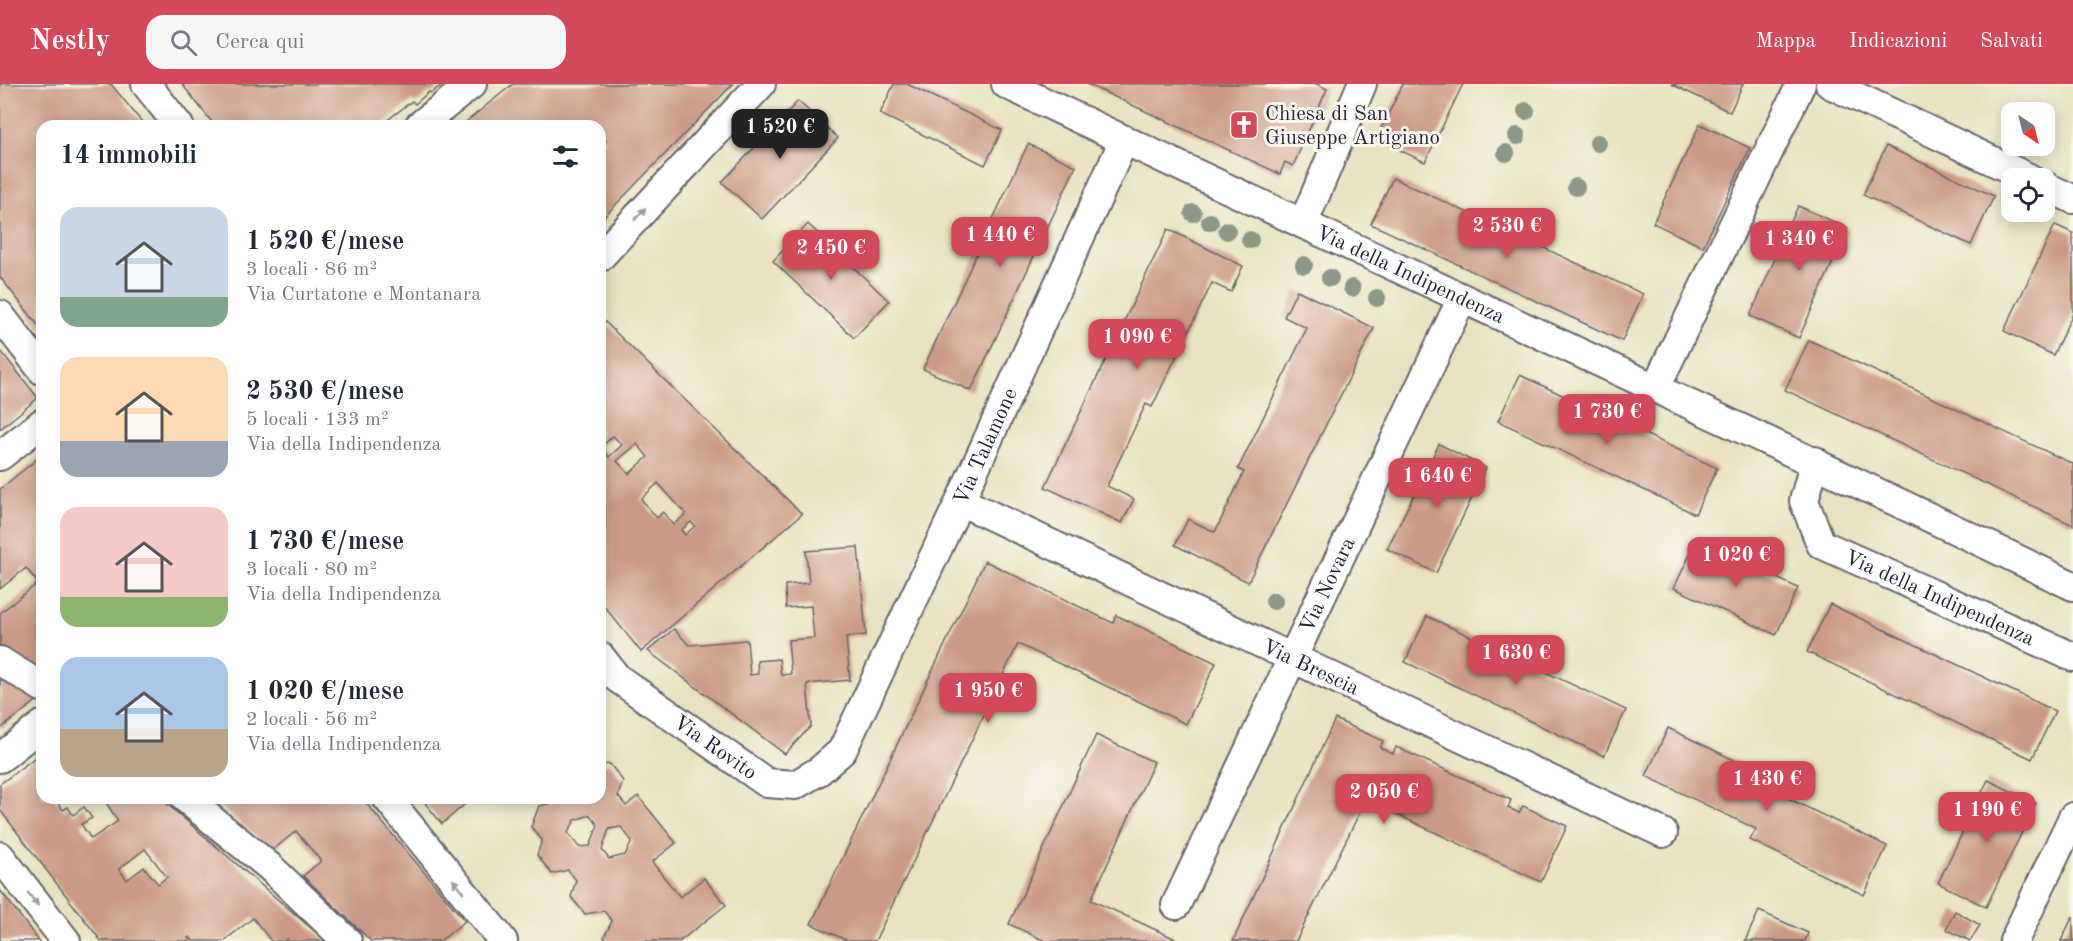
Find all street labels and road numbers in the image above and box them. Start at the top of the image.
street label: Via della Indipendenza [1313,223,1507,328]
street label: Via Talamone [951,385,1022,508]
street label: Via Novara [1297,534,1360,636]
street label: Via della Indipendenza [1841,547,2037,650]
street label: Via Brescia [1259,636,1362,700]
street label: Via Rovito [669,712,760,784]

